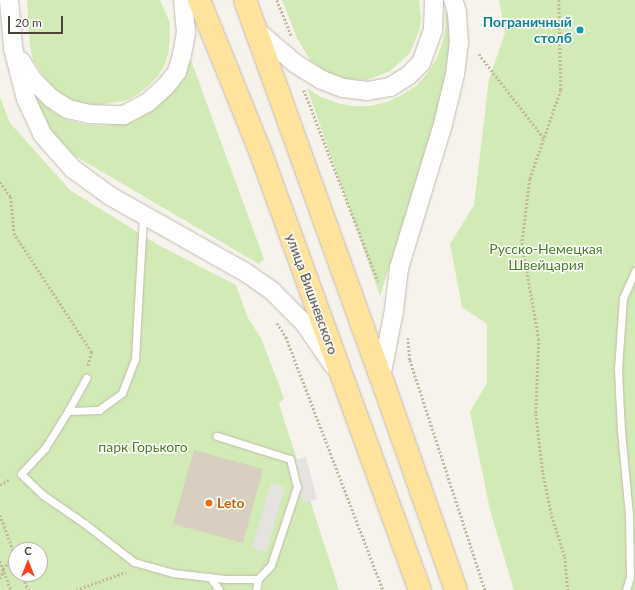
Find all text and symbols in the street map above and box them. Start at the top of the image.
scale bar [10,8,65,34]
place label: Пограничный столб [483,14,572,46]
text: 20 m [15,15,42,30]
marker: Пограничный столб [575,25,585,35]
street label: улица Вишневского [282,231,342,357]
park label: Русско-Немецкая Швейцария [489,241,603,274]
park label: парк Горького [98,439,188,455]
place label: Leto [217,495,245,511]
marker: Leto [204,498,214,508]
north arrow [8,542,48,582]
text: С [24,544,32,557]

